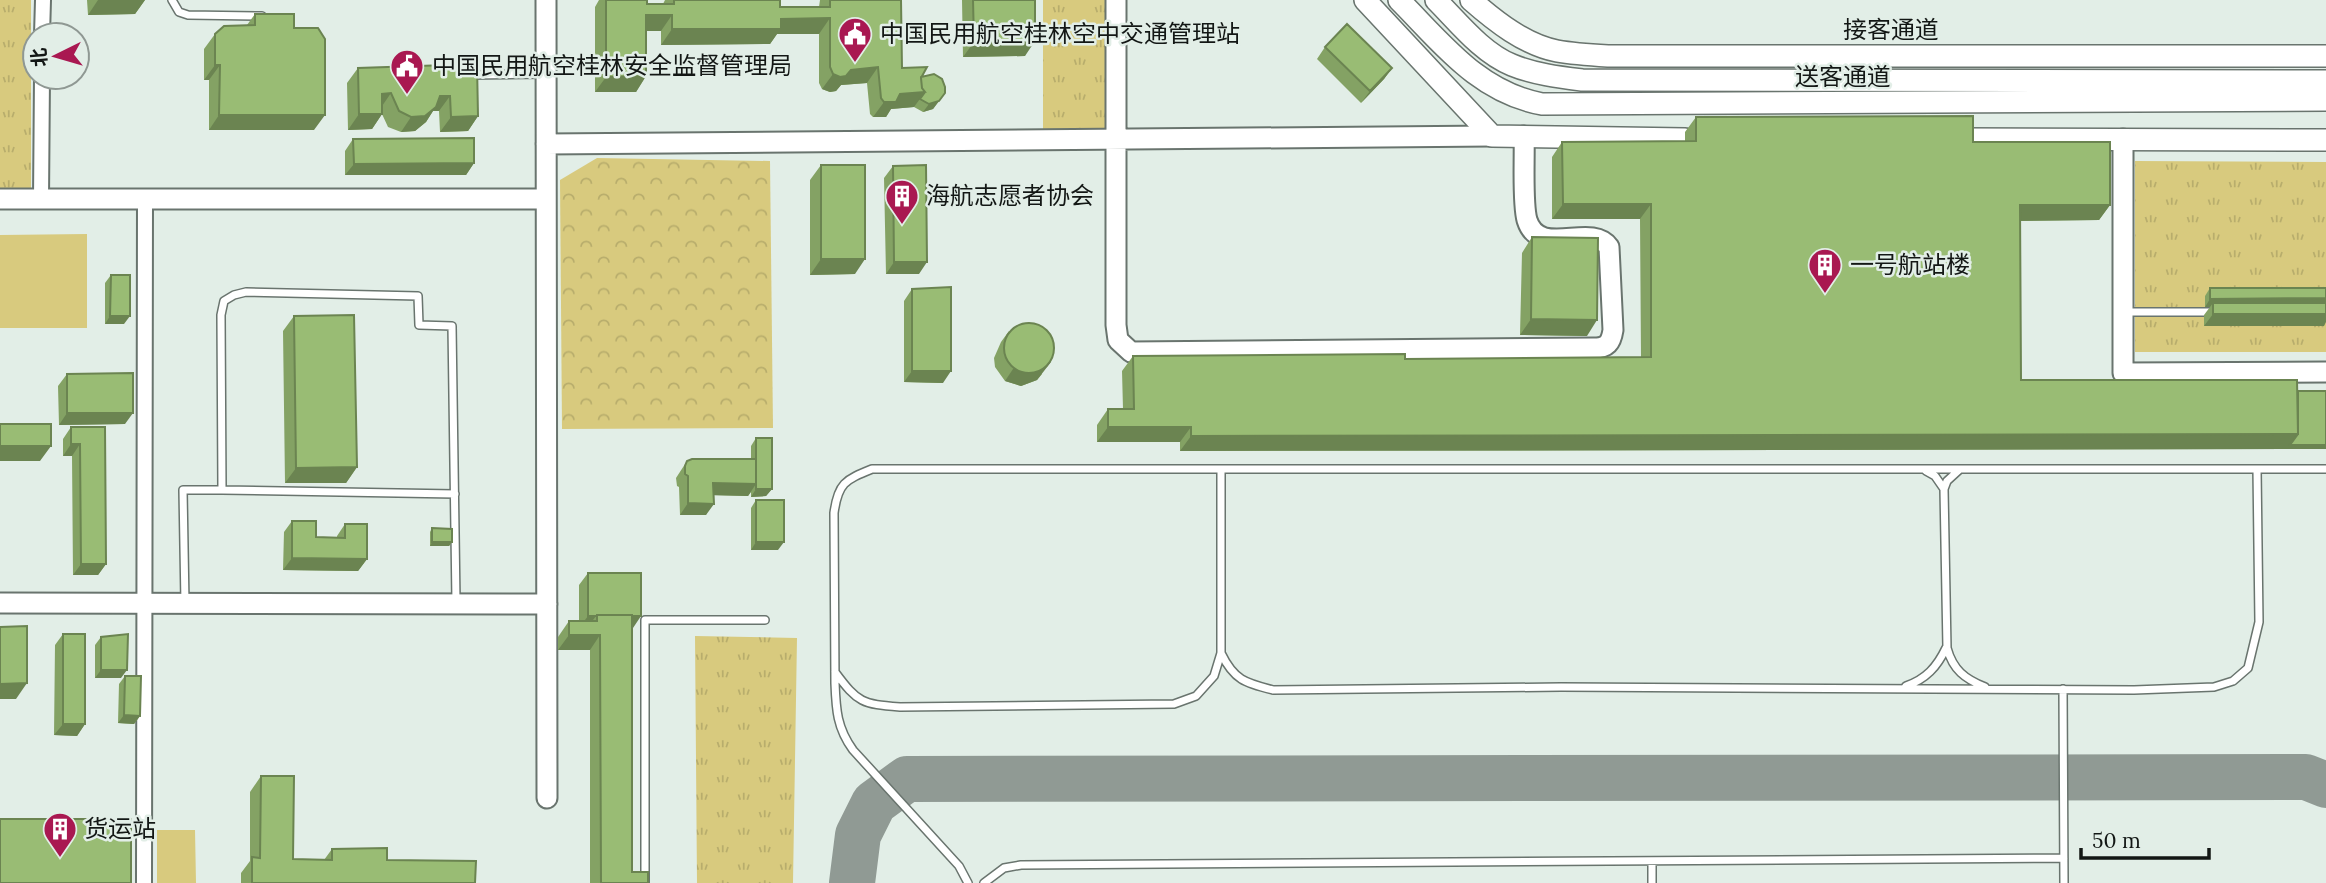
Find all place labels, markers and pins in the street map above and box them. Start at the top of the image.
public building icon: 中国民用航空桂林空中交通管理站 [836,15,874,64]
place label: 中国民用航空桂林空中交通管理站 [880,18,1240,49]
public building icon: 中国民用航空桂林安全监督管理局 [388,47,426,96]
place label: 中国民用航空桂林安全监督管理局 [432,50,792,81]
building icon: 海航志愿者协会 [883,177,921,226]
place label: 海航志愿者协会 [926,180,1094,211]
building icon: 一号航站楼 [1806,246,1844,295]
place label: 一号航站楼 [1850,249,1970,280]
building icon: 货运站 [41,810,79,859]
place label: 货运站 [84,813,156,844]

